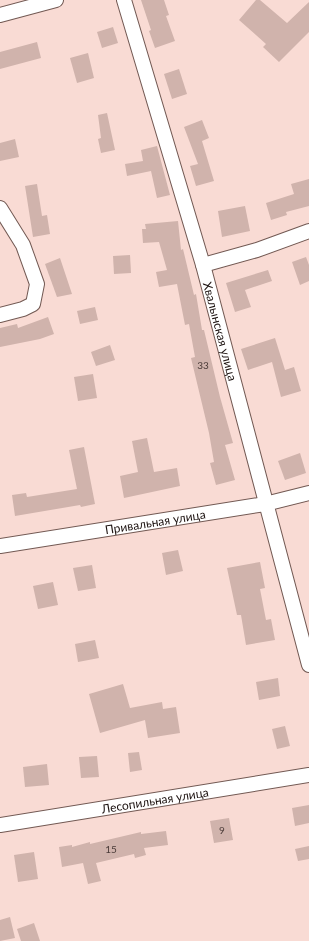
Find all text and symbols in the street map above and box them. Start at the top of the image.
street label: Хвалынская улица [200,280,241,382]
house number: 33 [197,359,209,371]
street label: Привальная улица [104,506,206,537]
street label: Лесопильная улица [99,784,210,816]
house number: 9 [219,824,225,836]
house number: 15 [105,843,117,855]

